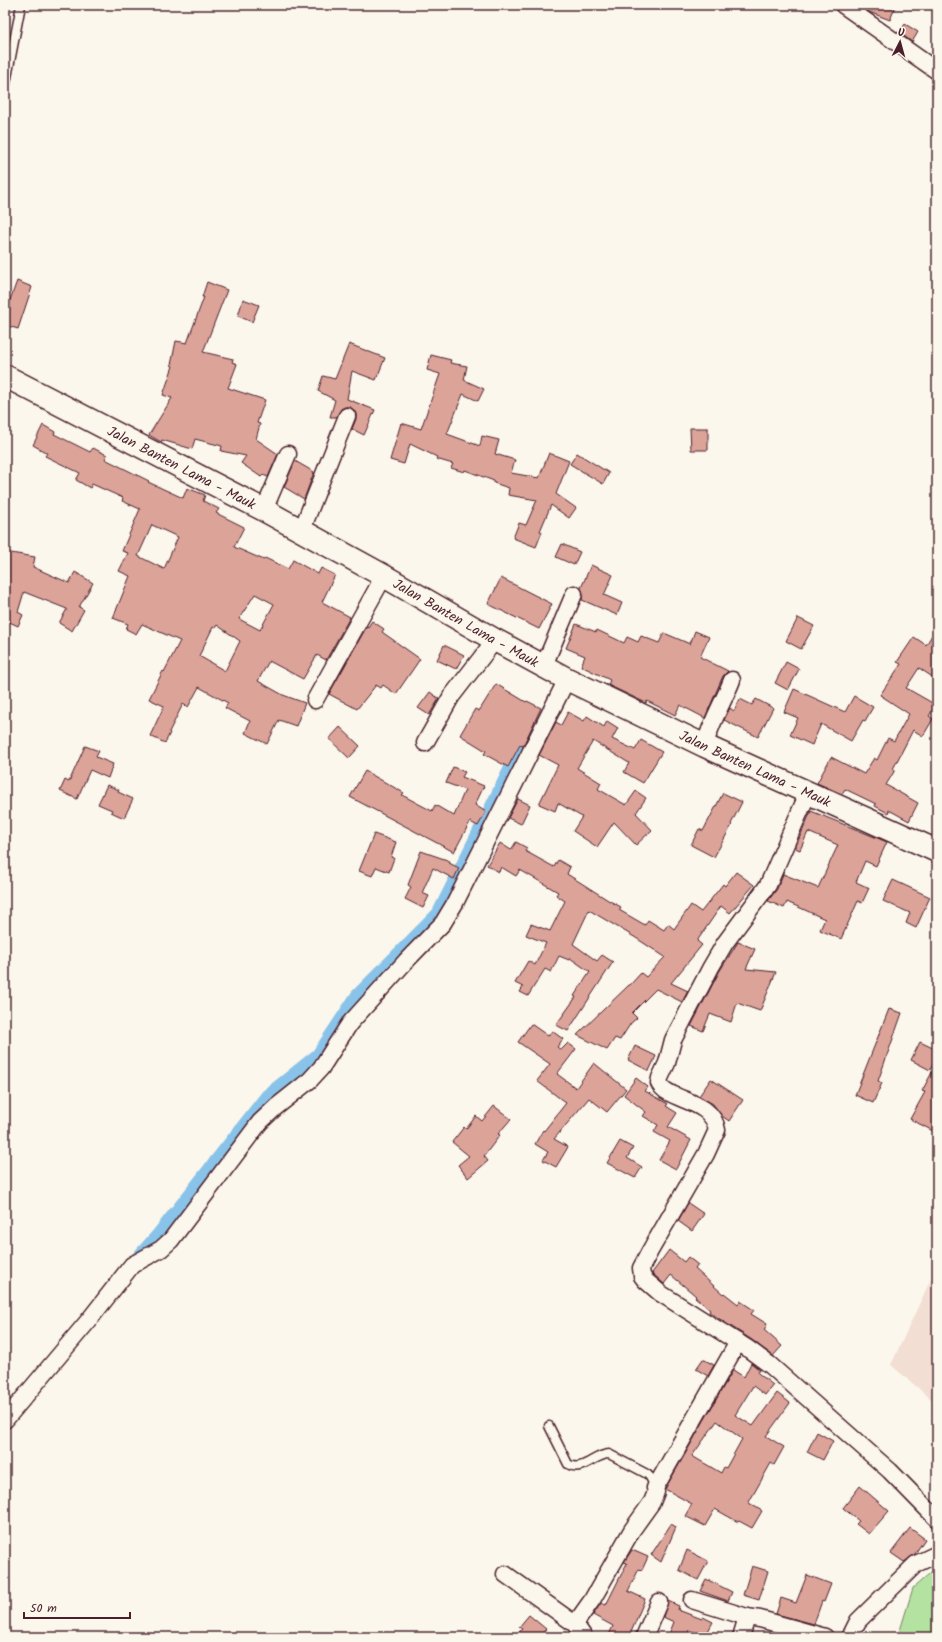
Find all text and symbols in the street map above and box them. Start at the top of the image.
north arrow [880,22,920,62]
text: U [897,24,906,42]
street label: Jalan Banten Lama - Mauk [103,421,260,516]
street label: Jalan Banten Lama - Mauk [389,573,543,674]
street label: Jalan Banten Lama - Mauk [675,725,835,814]
scale bar [24,1594,130,1620]
text: 50 m [30,1599,57,1618]

